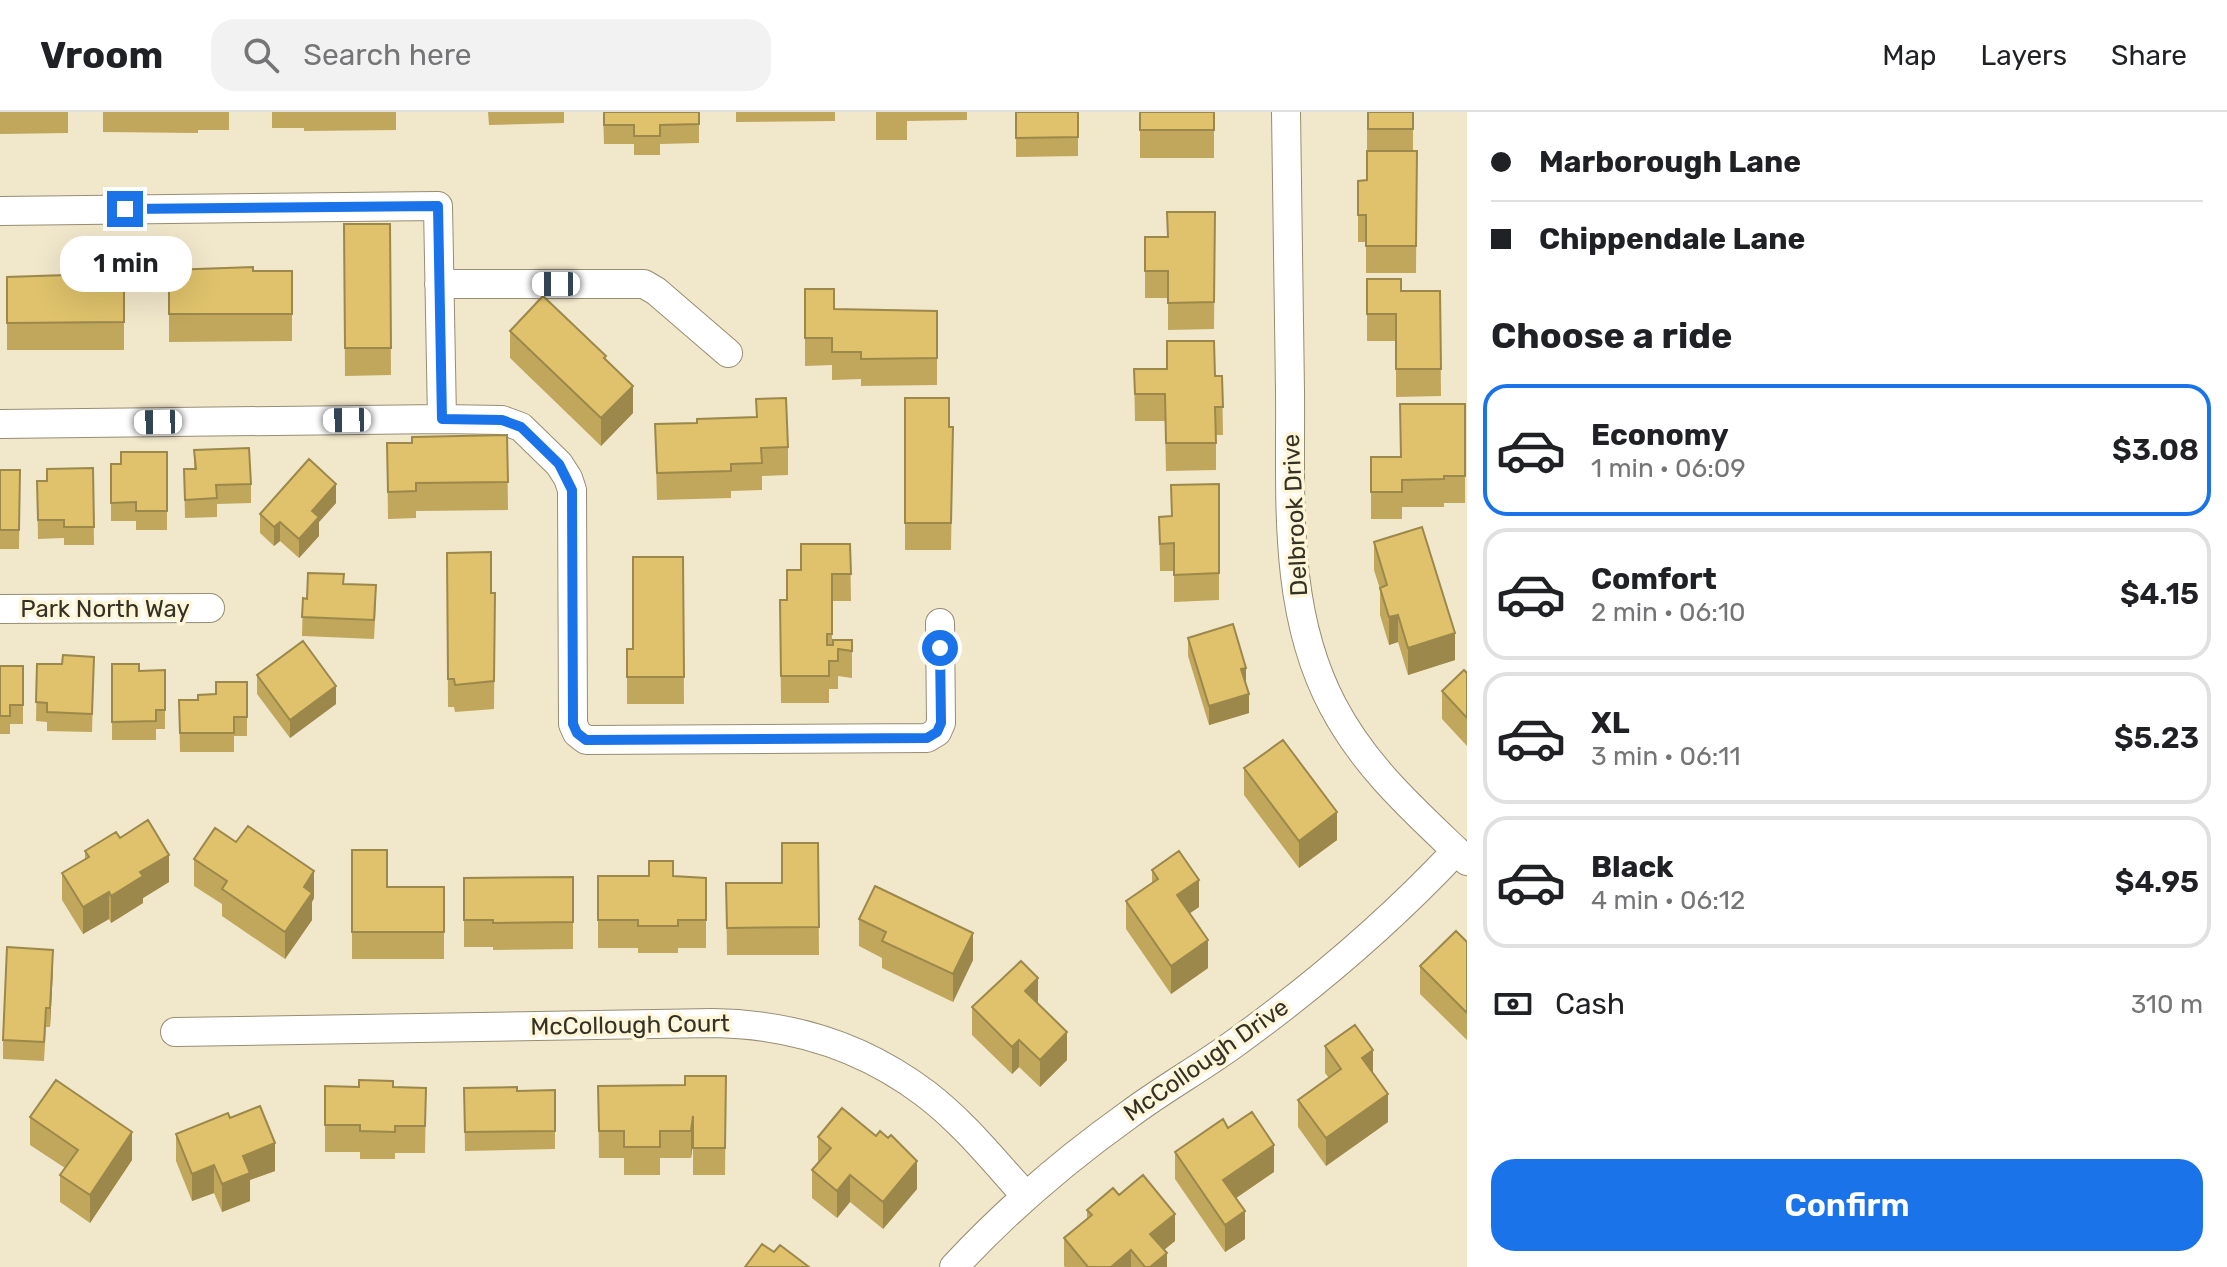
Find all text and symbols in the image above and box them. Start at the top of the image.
search box [211,19,771,91]
text: Vroom [40,32,163,78]
icon: search [239,33,283,77]
text: Search here [303,37,472,73]
text: Map [1882,39,1937,72]
text: Layers [1981,39,2067,72]
text: Share [2111,39,2187,72]
text: Marborough Lane [1539,144,1801,180]
route end [107,191,143,227]
text: Chippendale Lane [1539,221,1805,257]
callout: 1 min [59,237,191,293]
text: 1 min [93,248,159,279]
car [532,272,580,296]
text: Choose a ride [1491,314,1732,357]
car [323,408,371,432]
car [134,410,182,434]
icon: car [1495,414,1567,486]
text: Economy [1591,417,1729,453]
text: $3.08 [2112,432,2199,468]
street label: Delbrook Drive [1277,433,1313,597]
text: 1 min · 06:09 [1591,453,1746,484]
icon: car [1495,558,1567,630]
text: Comfort [1591,561,1717,597]
text: $4.15 [2120,576,2199,612]
street label: Park North Way [20,595,190,623]
text: 2 min · 06:10 [1591,597,1746,628]
route start [922,630,958,666]
icon: car [1495,702,1567,774]
text: XL [1591,705,1630,741]
text: $5.23 [2114,720,2199,756]
text: 3 min · 06:11 [1591,741,1741,772]
icon: car [1495,846,1567,918]
text: Black [1591,849,1674,885]
text: $4.95 [2115,864,2199,900]
text: 4 min · 06:12 [1591,885,1745,916]
icon: cash [1491,982,1535,1026]
text: Cash [1555,986,1625,1022]
text: 310 m [2131,989,2203,1020]
street label: McCollough Drive [1118,993,1294,1127]
street label: McCollough Court [530,1009,730,1041]
button: Confirm [1491,1159,2203,1251]

